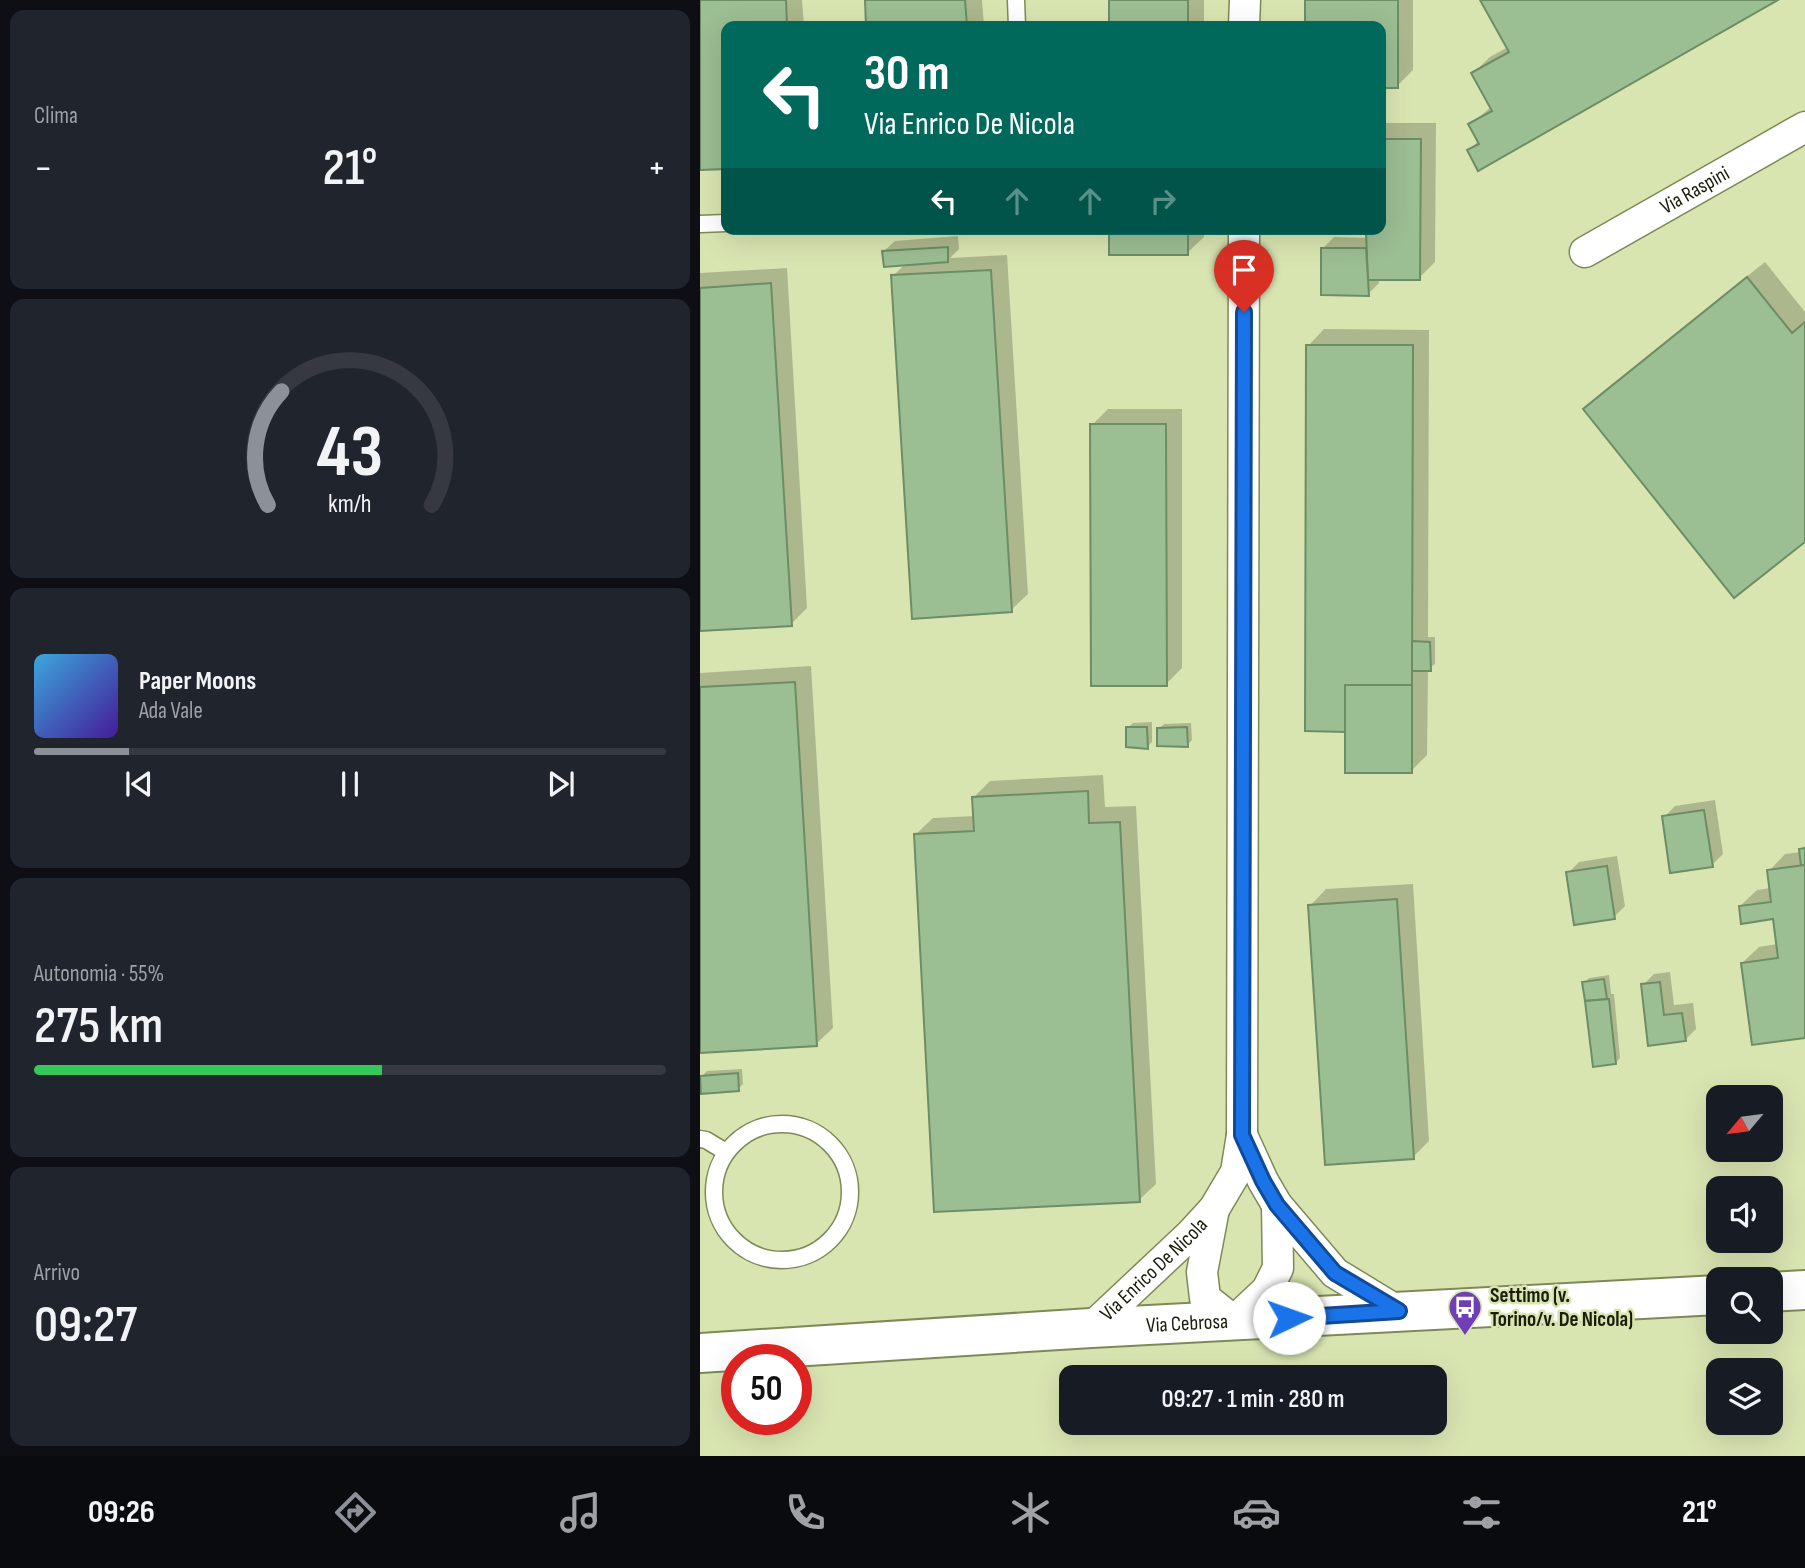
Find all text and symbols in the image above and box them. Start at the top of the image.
text: 30 m [864,45,949,104]
icon: left [749,49,840,140]
text: Clima [34,102,78,130]
text: Via Enrico De Nicola [864,105,1075,144]
text: 21° [323,137,377,200]
text: − [34,146,53,191]
text: + [647,146,666,191]
street label: Via Raspini [1656,160,1734,219]
icon: left [925,182,963,220]
icon: ahead [998,182,1036,220]
icon: ahead [1071,182,1109,220]
icon: right [1144,182,1182,220]
pin [1214,240,1274,312]
icon: arrive [1225,251,1263,289]
text: 43 [317,409,383,497]
text: km/h [328,489,372,520]
text: Paper Moons [139,666,256,697]
text: Ada Vale [139,697,203,725]
icon: previous [120,765,158,803]
icon: pause [331,765,369,803]
icon: next [542,765,580,803]
text: Autonomia · 55% [34,960,164,988]
text: 275 km [34,995,163,1058]
north arrow [1706,1085,1783,1162]
map controls [1706,1085,1783,1435]
button: sound [1706,1176,1783,1253]
street label: Via Enrico De Nicola [1095,1212,1212,1326]
text: Arrivo [34,1259,80,1287]
button: search [1706,1267,1783,1344]
position arrow [1252,1281,1326,1355]
place label: Settimo (v. Torino/v. De Nicola) [1490,1283,1633,1332]
bus stop icon: Settimo (v. Torino/v. De Nicola) [1446,1288,1484,1337]
text: 09:27 [34,1294,137,1357]
street label: Via Cebrosa [1145,1308,1229,1338]
speed limit sign: 50 [721,1344,812,1435]
button: layers [1706,1358,1783,1435]
text: 09:27 · 1 min · 280 m [1162,1384,1344,1415]
icon: directions [331,1488,380,1537]
icon: music [556,1488,605,1537]
icon: phone [781,1488,830,1537]
icon: climate [1006,1488,1055,1537]
icon: car [1232,1488,1281,1537]
icon: filters [1457,1488,1506,1537]
text: 09:26 [88,1493,155,1532]
text: 21° [1682,1493,1717,1532]

